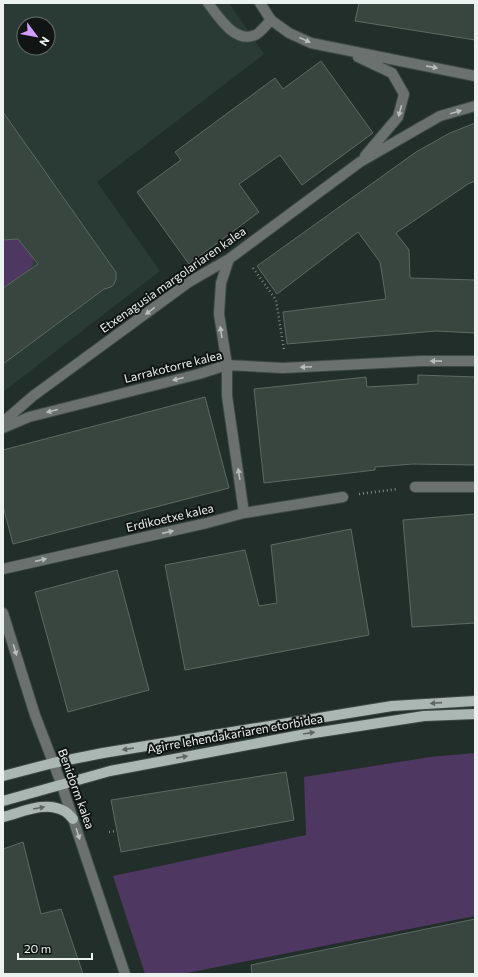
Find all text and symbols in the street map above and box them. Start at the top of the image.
north arrow [16,16,56,56]
text: N [37,35,53,49]
one-way arrow [299,37,310,43]
one-way arrow [426,65,438,71]
one-way arrow [397,105,403,117]
one-way arrow [450,108,462,114]
street label: Etxenagusia margolariaren kalea [97,223,248,335]
one-way arrow [145,307,155,315]
one-way arrow [218,326,224,338]
street label: Larrakotorre kalea [122,347,223,385]
one-way arrow [429,358,442,364]
one-way arrow [300,363,312,370]
one-way arrow [172,377,184,383]
one-way arrow [46,408,58,414]
one-way arrow [236,468,242,480]
street label: Erdikoetxe kalea [125,500,215,534]
one-way arrow [162,528,174,534]
one-way arrow [35,557,47,563]
one-way arrow [12,644,18,656]
one-way arrow [430,700,442,707]
street label: Agirre lehendakariaren etorbidea [146,711,324,755]
one-way arrow [303,730,315,736]
one-way arrow [122,746,134,752]
street label: Benidorm kalea [56,747,98,831]
one-way arrow [175,754,188,760]
one-way arrow [33,805,46,811]
one-way arrow [75,828,81,840]
scale bar [18,935,92,961]
text: 20 m [24,941,51,955]

